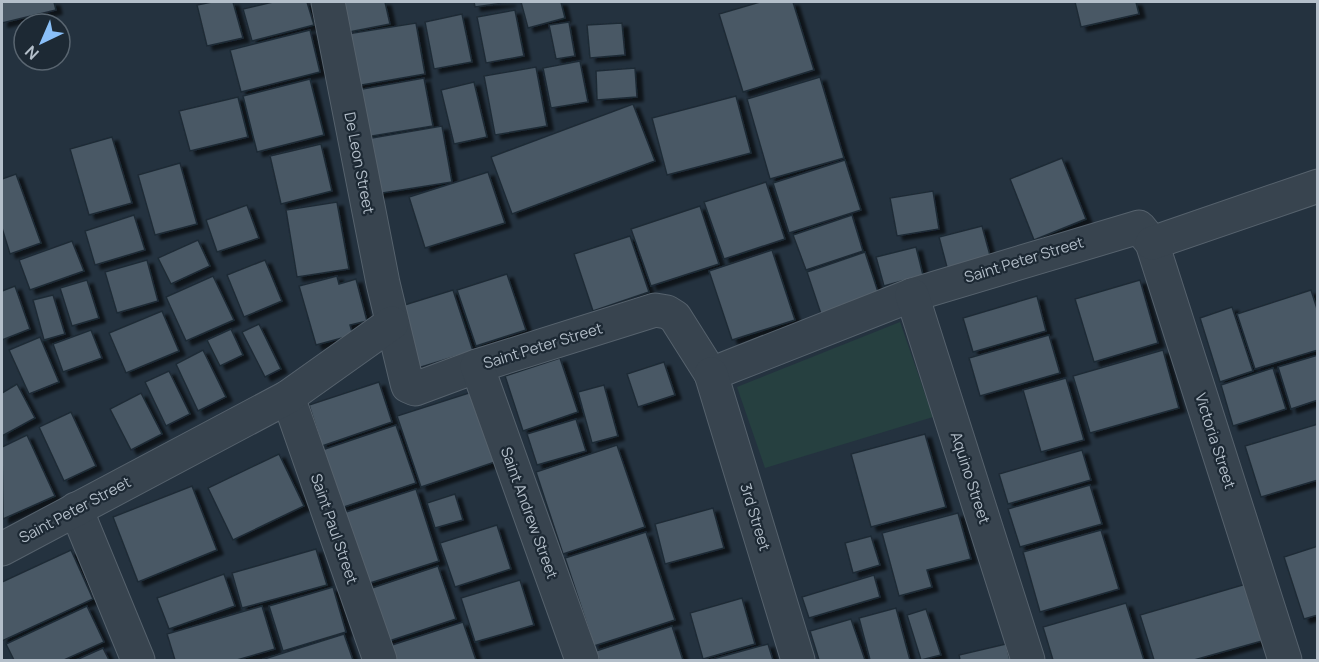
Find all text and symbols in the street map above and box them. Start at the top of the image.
north arrow [12,12,72,72]
text: N [20,41,43,65]
street label: De Leon Street [339,110,380,216]
street label: Saint Peter Street [962,231,1086,288]
street label: Saint Peter Street [481,317,605,374]
street label: Victoria Street [1190,390,1241,491]
street label: Aquino Street [946,429,995,527]
street label: Saint Andrew Street [496,444,563,582]
street label: Saint Peter Street [15,471,134,548]
street label: Saint Paul Street [306,471,363,587]
street label: 3rd Street [735,481,776,553]

